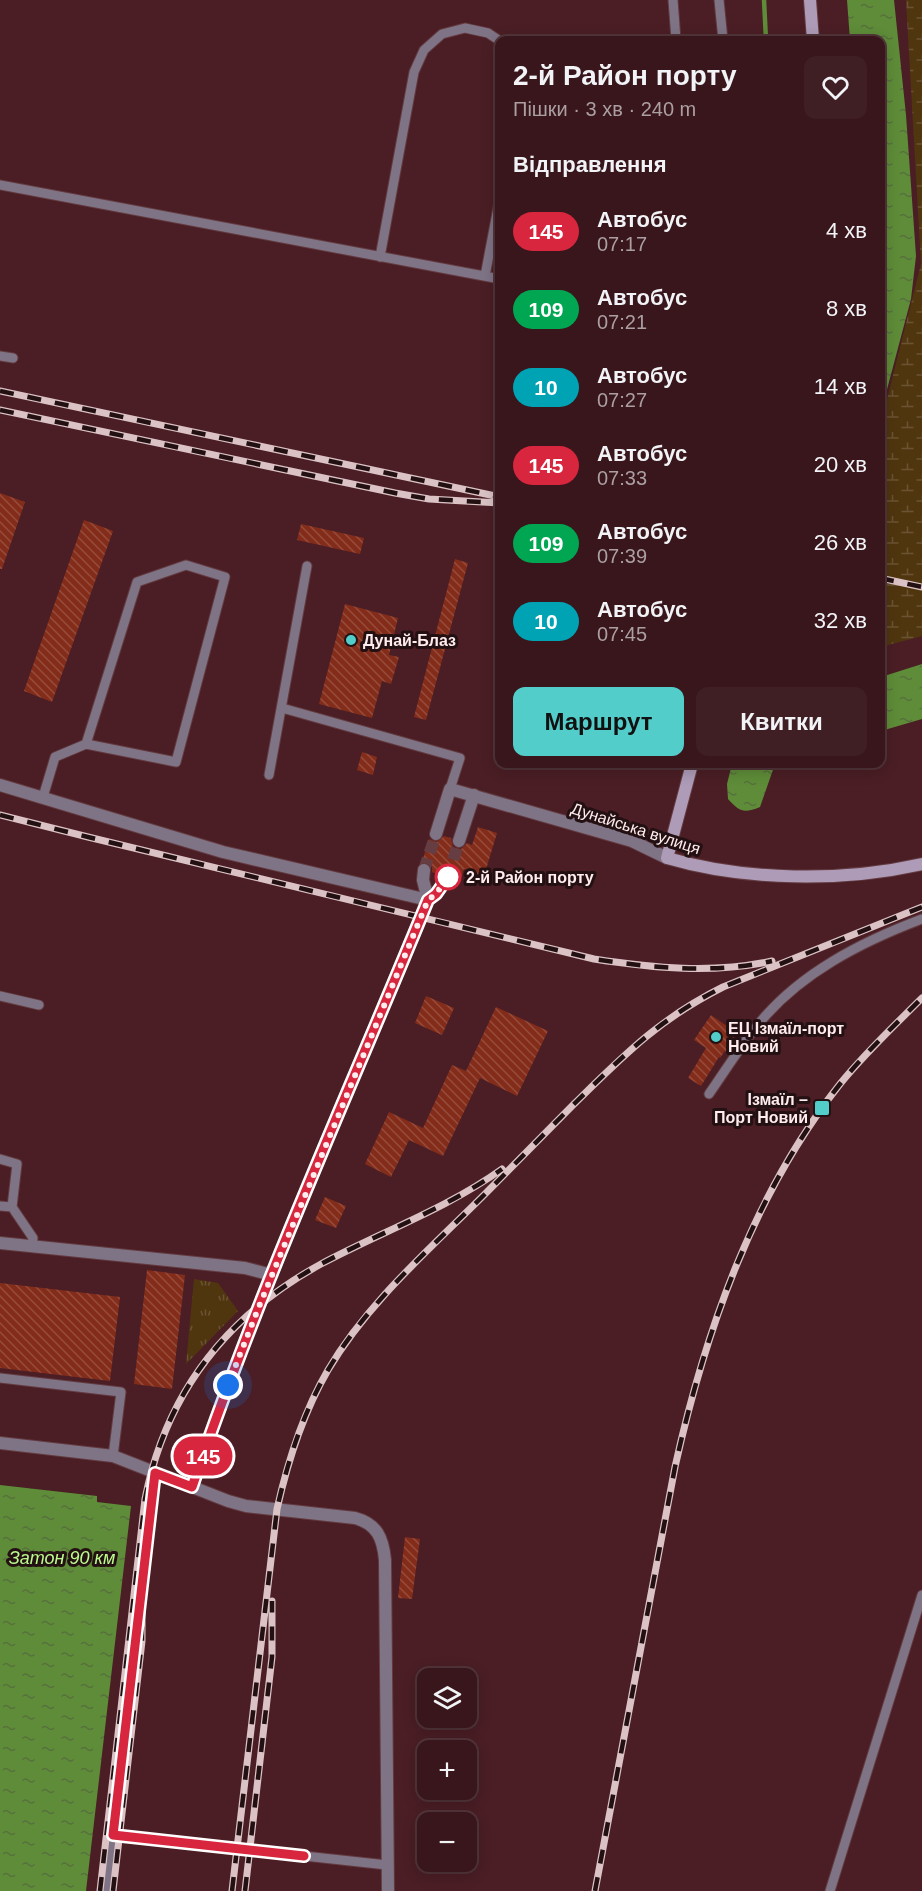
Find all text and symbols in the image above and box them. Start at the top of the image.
button: heart [804,56,867,119]
text: 2-й Район порту [513,60,737,91]
text: Пішки · 3 хв · 240 m [513,98,696,120]
text: Відправлення [513,152,667,177]
text: Автобус [597,207,687,232]
text: 4 хв [826,218,867,243]
text: 145 [528,220,564,243]
text: 07:17 [597,233,647,255]
text: Автобус [597,285,687,310]
text: 8 хв [826,296,867,321]
text: 109 [528,298,564,321]
text: 07:21 [597,311,647,333]
text: Автобус [597,363,687,388]
text: 14 хв [814,374,867,399]
text: 10 [534,376,558,399]
text: 07:27 [597,389,647,411]
text: Автобус [597,441,687,466]
text: 20 хв [814,452,867,477]
text: 145 [528,454,564,477]
text: 07:33 [597,467,647,489]
text: Автобус [597,519,687,544]
text: 26 хв [814,530,867,555]
text: 109 [528,532,564,555]
text: 07:39 [597,545,647,567]
text: Автобус [597,597,687,622]
text: 32 хв [814,608,867,633]
text: 10 [534,610,558,633]
text: 07:45 [597,623,647,645]
place label: Дунай-Блаз [363,632,456,649]
marker: Дунай-Блаз [344,633,358,647]
button: Маршрут [513,687,684,756]
button: Квитки [696,687,867,756]
street label: Дунайська вулиця [569,800,703,857]
marker: 2-й Район порту [435,864,461,890]
place label: 2-й Район порту [466,869,594,886]
place label: ЕЦ Ізмаїл-порт Новий [728,1020,844,1055]
marker: ЕЦ Ізмаїл-порт Новий [709,1030,723,1044]
place label: Ізмаїл – Порт Новий [714,1091,808,1126]
marker: Ізмаїл – Порт Новий [813,1099,831,1117]
your location [213,1370,243,1400]
line badge: 145 [168,1436,238,1476]
text: 145 [185,1445,221,1468]
water label: Затон 90 км [9,1548,115,1568]
map controls [417,1668,477,1872]
button: layers [417,1668,477,1728]
button: + [417,1740,477,1800]
button: − [417,1812,477,1872]

